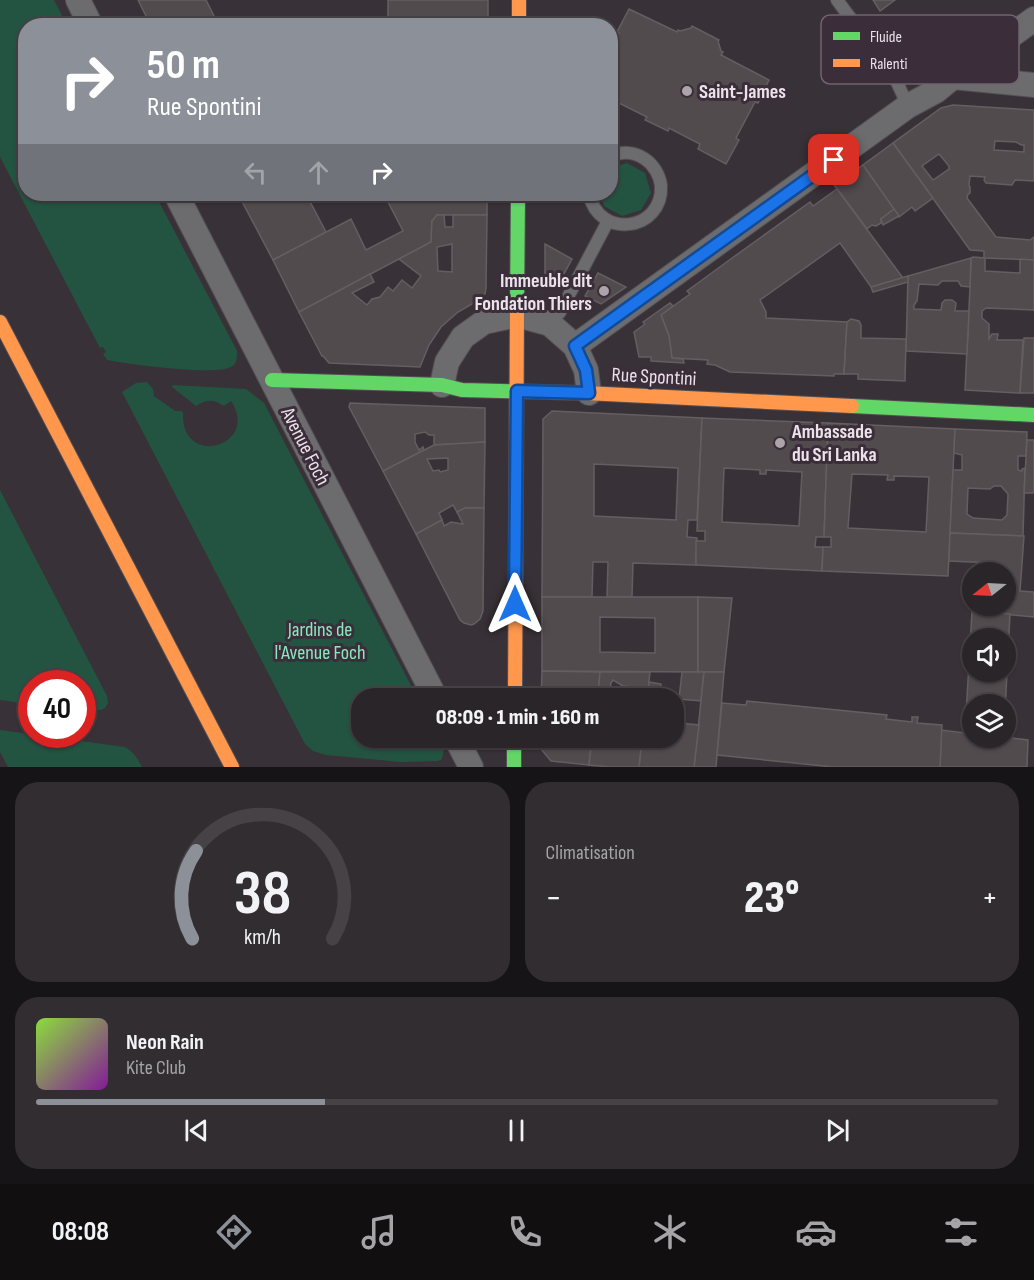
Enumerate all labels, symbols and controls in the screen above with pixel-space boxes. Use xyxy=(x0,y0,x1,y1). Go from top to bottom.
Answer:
legend xyxy=(821,15,1019,84)
text: Fluide xyxy=(870,28,902,47)
text: 50 m xyxy=(147,40,220,91)
icon: right xyxy=(48,42,126,120)
text: Ralenti xyxy=(870,55,908,74)
place label: Saint-James xyxy=(699,80,786,104)
marker: Saint-James xyxy=(680,84,694,98)
text: Rue Spontini xyxy=(147,91,261,123)
pin xyxy=(808,134,859,185)
icon: arrive xyxy=(817,143,850,176)
icon: left xyxy=(239,156,272,189)
icon: ahead xyxy=(302,156,335,189)
icon: right xyxy=(365,156,398,189)
place label: Immeuble dit Fondation Thiers xyxy=(474,269,592,316)
marker: Immeuble dit Fondation Thiers xyxy=(597,284,611,298)
street label: Rue Spontini xyxy=(611,363,697,391)
street label: Avenue Foch xyxy=(275,403,335,489)
place label: Ambassade du Sri Lanka xyxy=(791,420,877,467)
marker: Ambassade du Sri Lanka xyxy=(773,436,787,450)
north arrow xyxy=(962,562,1016,616)
map controls xyxy=(962,562,1016,748)
position arrow xyxy=(483,572,547,636)
park label: Jardins de l'Avenue Foch xyxy=(274,618,366,665)
button: sound xyxy=(962,628,1016,682)
speed limit sign: 40 xyxy=(18,670,96,748)
button: layers xyxy=(962,694,1016,748)
text: 08:09 · 1 min · 160 m xyxy=(436,704,599,731)
text: Climatisation xyxy=(546,841,635,865)
text: 38 xyxy=(234,857,291,932)
text: 23° xyxy=(744,871,799,926)
text: − xyxy=(546,878,562,918)
text: + xyxy=(982,878,998,918)
text: km/h xyxy=(244,925,281,950)
text: Neon Rain xyxy=(126,1029,204,1056)
text: Kite Club xyxy=(126,1056,186,1080)
icon: previous xyxy=(180,1114,213,1147)
icon: pause xyxy=(500,1114,533,1147)
icon: next xyxy=(821,1114,854,1147)
icon: directions xyxy=(213,1211,255,1253)
icon: music xyxy=(358,1211,400,1253)
icon: phone xyxy=(504,1211,546,1253)
icon: climate xyxy=(649,1211,691,1253)
icon: car xyxy=(795,1211,837,1253)
icon: filters xyxy=(940,1211,982,1253)
text: 08:08 xyxy=(52,1216,109,1248)

